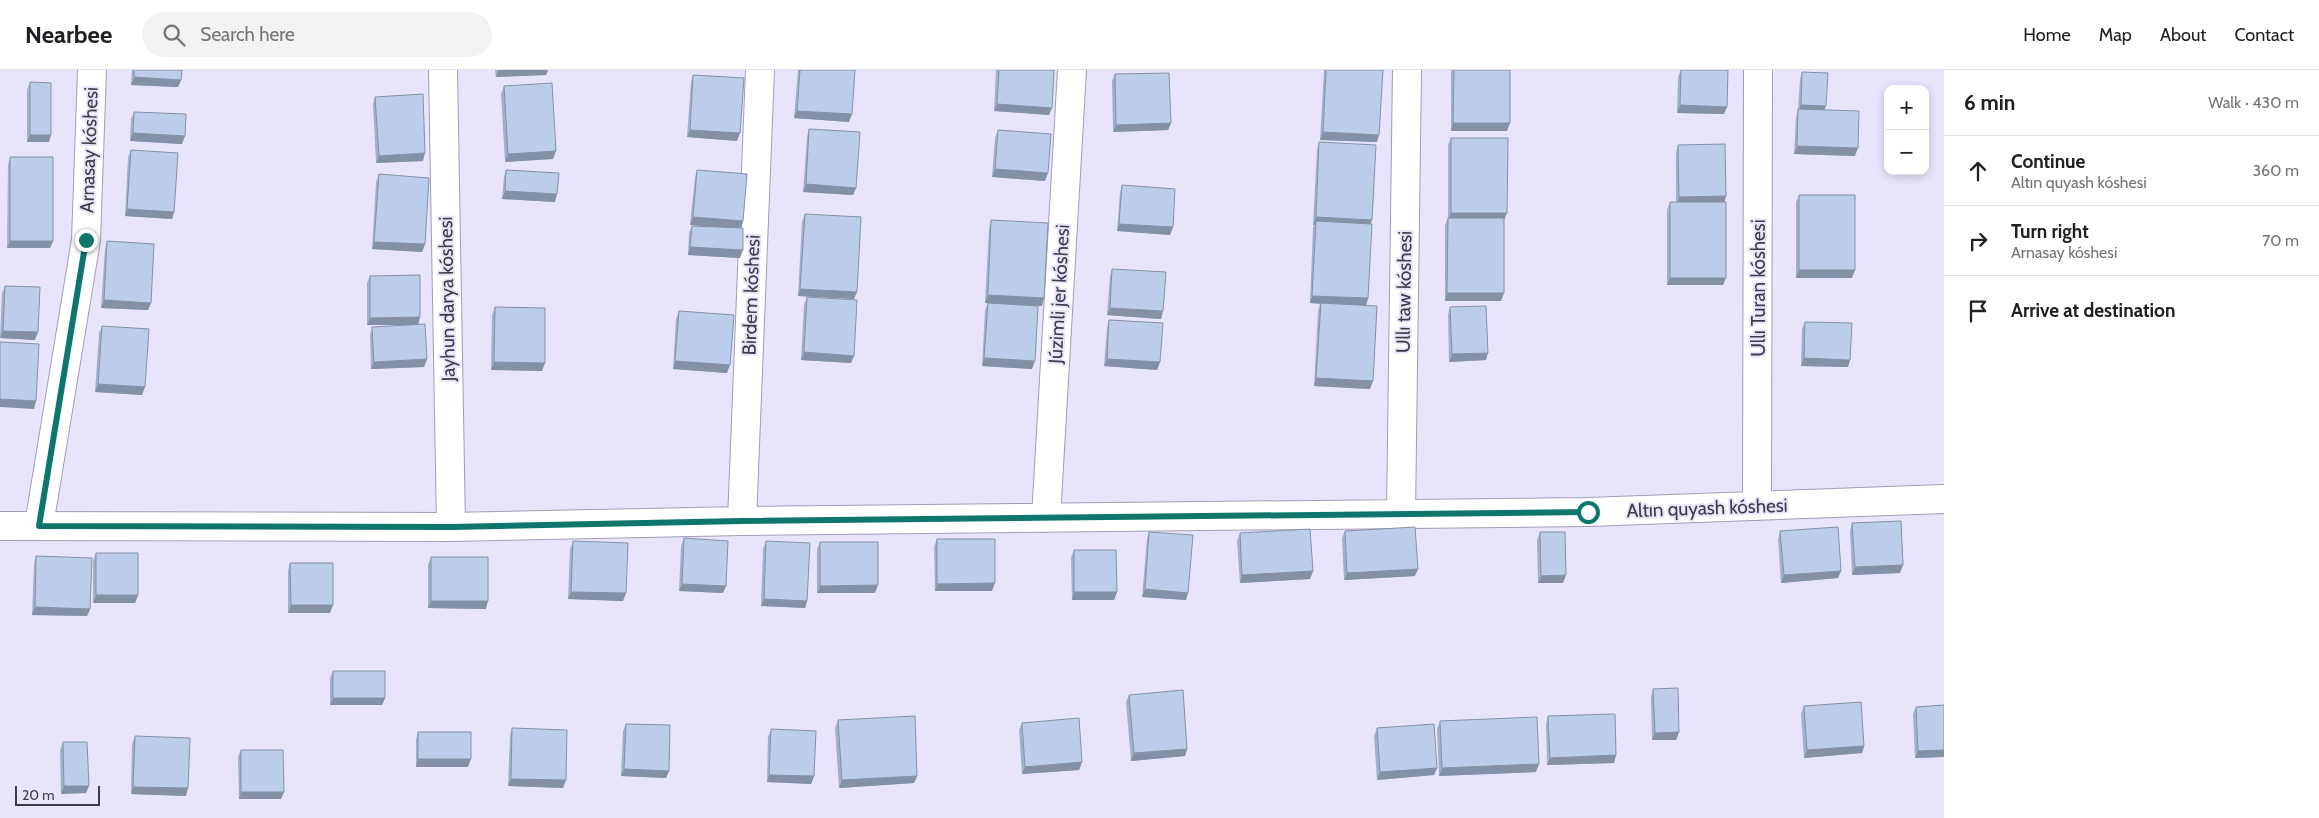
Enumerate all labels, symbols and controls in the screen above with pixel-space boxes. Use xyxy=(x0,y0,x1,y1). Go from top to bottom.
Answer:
search box xyxy=(142,12,492,57)
text: Nearbee xyxy=(25,20,112,49)
icon: search xyxy=(160,21,188,49)
text: Search here xyxy=(200,23,295,46)
text: Home xyxy=(2023,24,2071,46)
text: Map xyxy=(2099,24,2132,46)
text: About xyxy=(2160,24,2206,46)
text: Contact xyxy=(2234,24,2294,46)
map controls xyxy=(1884,85,1929,175)
button: + xyxy=(1884,85,1929,130)
street label: Arnasay kóshesi xyxy=(75,87,103,213)
text: 6 min xyxy=(1964,90,2015,115)
text: Walk · 430 m xyxy=(2208,93,2299,112)
button: − xyxy=(1884,130,1929,175)
text: Continue xyxy=(2011,150,2085,173)
icon: ahead xyxy=(1964,157,1992,185)
text: 360 m xyxy=(2252,161,2299,180)
text: Altın quyash kóshesi xyxy=(2011,173,2147,192)
street label: Jayhun darya kóshesi xyxy=(434,216,460,383)
street label: Ullı Turan kóshesi xyxy=(1747,219,1770,357)
text: Turn right xyxy=(2011,220,2089,243)
street label: Júzimli jer kóshesi xyxy=(1044,224,1074,365)
icon: right xyxy=(1964,227,1992,255)
route end xyxy=(75,229,98,252)
street label: Ullı taw kóshesi xyxy=(1391,231,1417,353)
text: 70 m xyxy=(2262,231,2299,250)
street label: Birdem kóshesi xyxy=(737,234,765,356)
text: Arnasay kóshesi xyxy=(2011,243,2117,262)
icon: arrive xyxy=(1964,297,1992,325)
text: Arrive at destination xyxy=(2011,299,2175,322)
street label: Altın quyash kóshesi xyxy=(1626,494,1788,522)
route start xyxy=(1577,501,1600,524)
scale bar xyxy=(15,783,100,806)
text: 20 m xyxy=(22,786,55,804)

